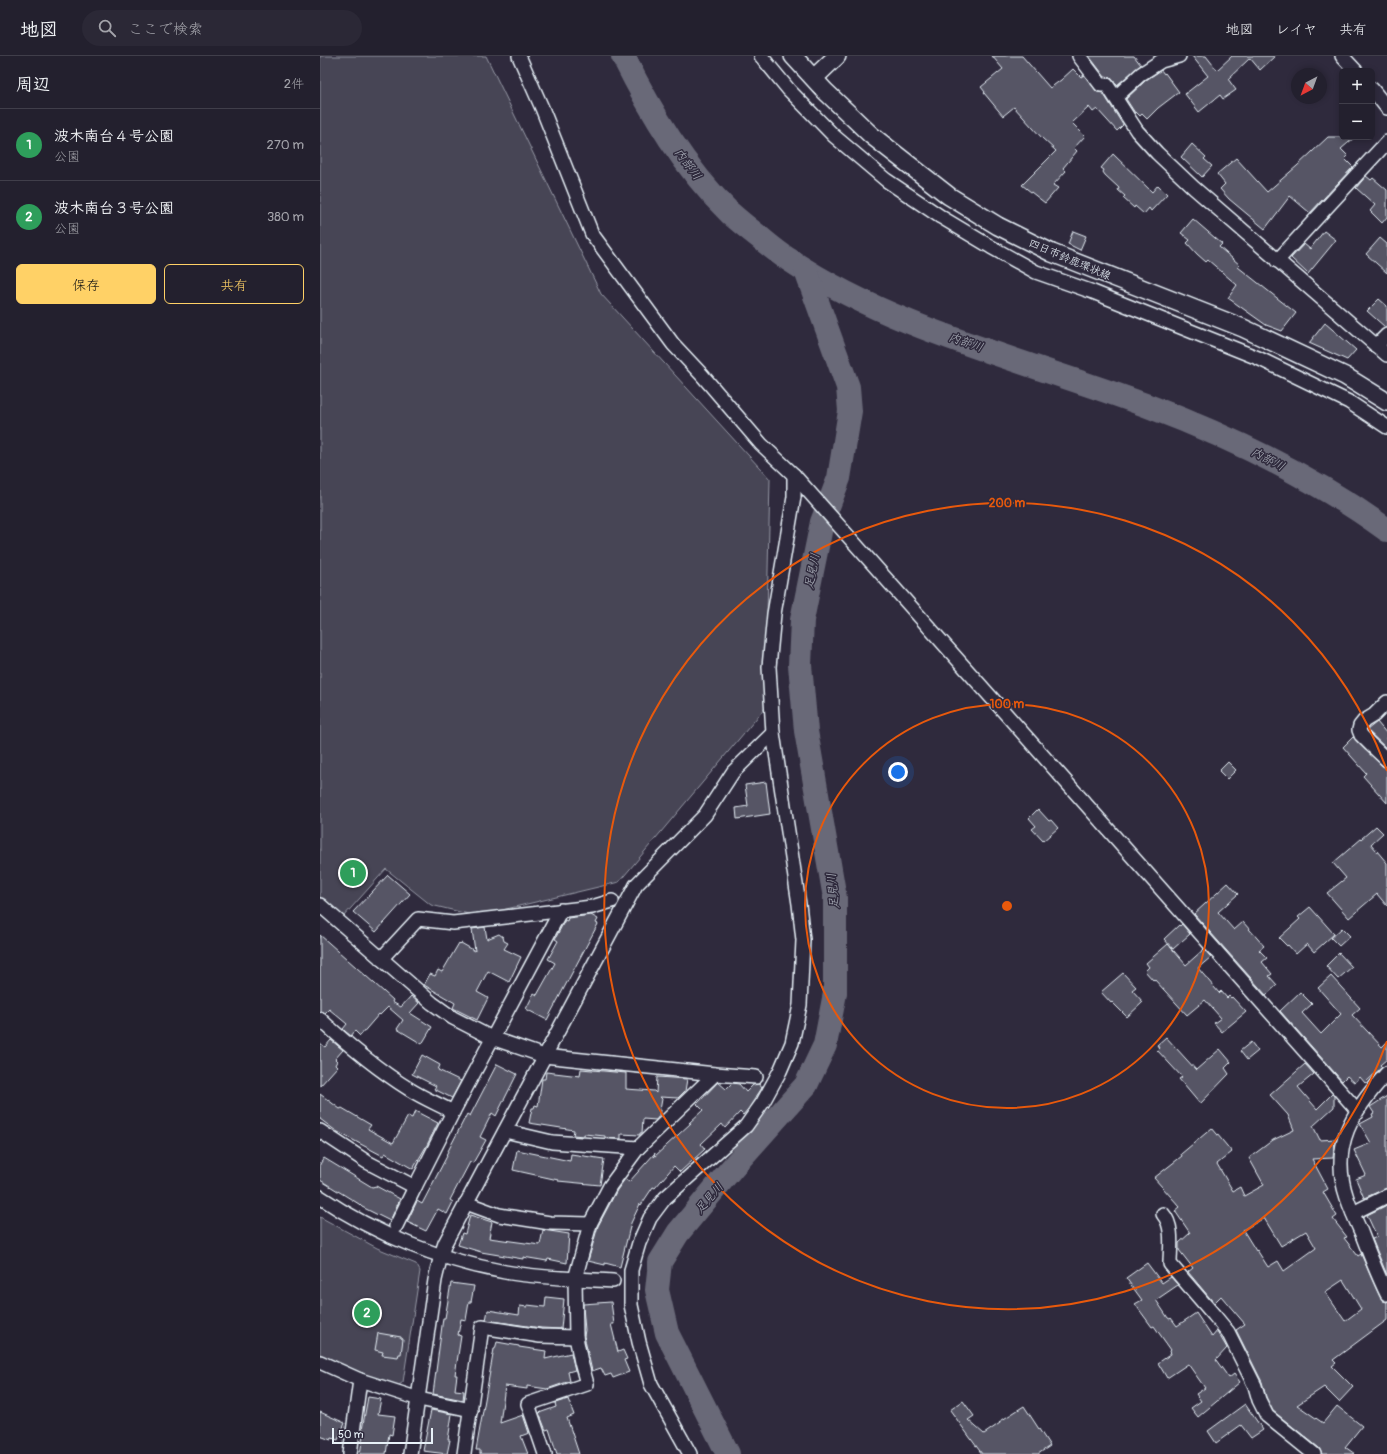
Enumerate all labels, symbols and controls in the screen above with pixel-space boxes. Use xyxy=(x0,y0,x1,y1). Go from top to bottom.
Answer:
search box xyxy=(82,10,362,46)
icon: search xyxy=(96,17,118,39)
text: 地図 xyxy=(20,18,58,42)
text: ここで検索 xyxy=(128,20,203,39)
text: 地図 xyxy=(1226,21,1254,38)
text: レイヤ xyxy=(1276,21,1317,38)
text: 共有 xyxy=(1339,21,1367,38)
north arrow xyxy=(1291,68,1327,104)
map controls xyxy=(1339,68,1375,140)
button: + xyxy=(1339,68,1375,104)
text: 周辺 xyxy=(16,74,50,95)
text: 2件 xyxy=(284,76,304,92)
button: − xyxy=(1339,104,1375,140)
text: 波木南台４号公園 xyxy=(54,127,174,146)
text: 1 xyxy=(26,137,32,153)
text: 270 m xyxy=(267,137,304,153)
water label: 内部川 xyxy=(671,145,704,183)
text: 公園 xyxy=(54,149,80,165)
text: 波木南台３号公園 xyxy=(54,199,174,218)
text: 2 xyxy=(25,209,33,225)
text: 380 m xyxy=(267,209,304,225)
text: 公園 xyxy=(54,221,80,237)
street label: 四日市鈴鹿環状線 xyxy=(1027,236,1113,283)
button: 保存 xyxy=(16,264,156,304)
button: 共有 xyxy=(164,264,304,304)
water label: 内部川 xyxy=(946,330,985,355)
water label: 内部川 xyxy=(1248,444,1287,475)
text: 200 m xyxy=(989,496,1026,511)
water label: 足見川 xyxy=(802,552,823,590)
text: 100 m xyxy=(990,697,1025,712)
your location xyxy=(888,762,908,782)
pin: 1 xyxy=(340,858,366,888)
water label: 足見川 xyxy=(824,872,843,910)
centre of rings xyxy=(1000,899,1014,913)
water label: 足見川 xyxy=(692,1180,727,1217)
pin: 2 xyxy=(354,1298,380,1328)
scale bar xyxy=(332,1426,433,1445)
text: 50 m xyxy=(338,1428,364,1441)

